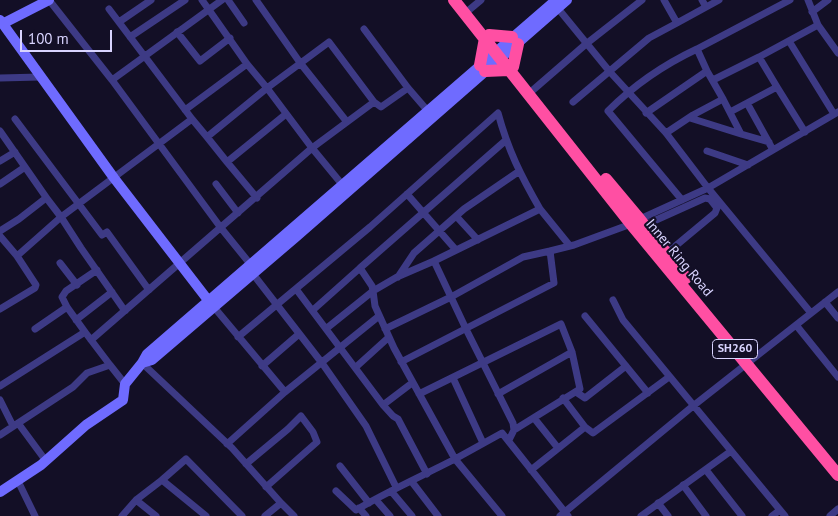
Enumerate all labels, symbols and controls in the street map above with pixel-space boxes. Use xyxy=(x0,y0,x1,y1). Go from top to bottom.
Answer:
scale bar xyxy=(22,20,115,52)
text: 100 m xyxy=(28,29,69,48)
street label: Inner Ring Road xyxy=(642,216,716,300)
road number: SH260 xyxy=(712,339,758,358)

